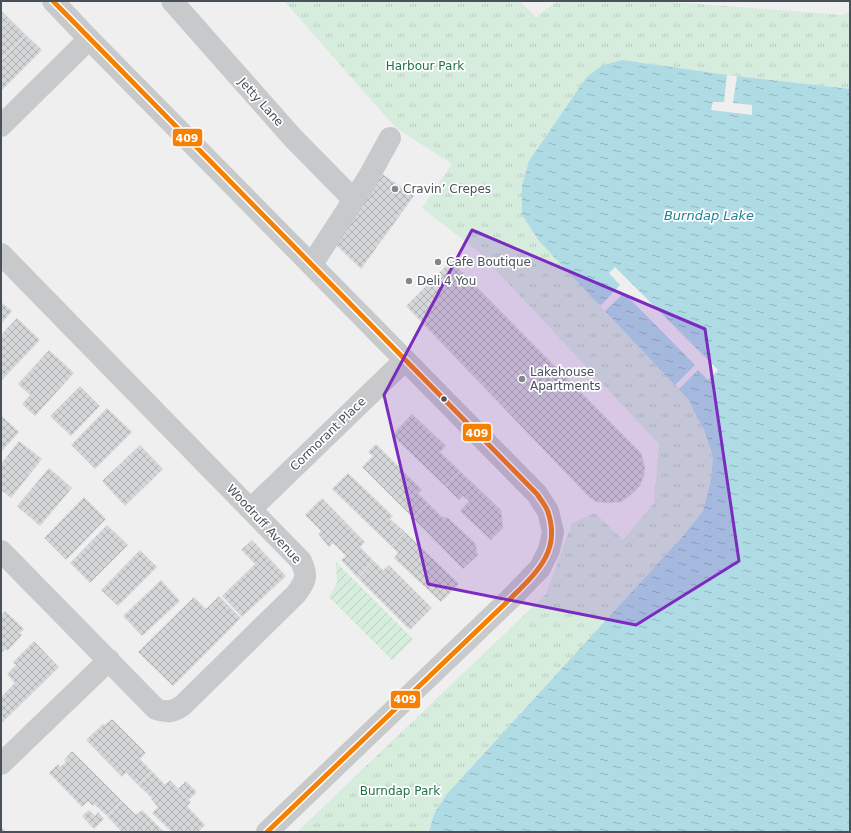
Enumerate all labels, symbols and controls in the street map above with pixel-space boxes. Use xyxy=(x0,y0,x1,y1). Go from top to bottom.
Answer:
park label: Harbour Park xyxy=(386,59,464,73)
street label: Jetty Lane xyxy=(235,74,286,129)
line badge: 409 xyxy=(172,128,203,147)
text: 409 xyxy=(176,132,198,145)
place label: Cravin’ Crepes xyxy=(403,182,491,196)
marker: Cravin’ Crepes xyxy=(390,184,400,194)
water label: Burndap Lake xyxy=(664,208,754,223)
place label: Cafe Boutique xyxy=(446,255,531,269)
marker: Cafe Boutique xyxy=(433,257,443,267)
place label: Deli 4 You xyxy=(417,274,476,288)
marker: Deli 4 You xyxy=(404,276,414,286)
place label: Lakehouse Apartments xyxy=(530,365,600,393)
marker: Lakehouse Apartments xyxy=(517,374,527,384)
street label: Cormorant Place xyxy=(287,394,369,474)
unlabelled marker xyxy=(439,394,449,404)
line badge: 409 xyxy=(462,423,492,442)
text: 409 xyxy=(466,427,488,440)
street label: Woodruff Avenue xyxy=(224,482,304,566)
line badge: 409 xyxy=(390,690,421,709)
text: 409 xyxy=(394,693,416,706)
park label: Burndap Park xyxy=(360,784,440,798)

